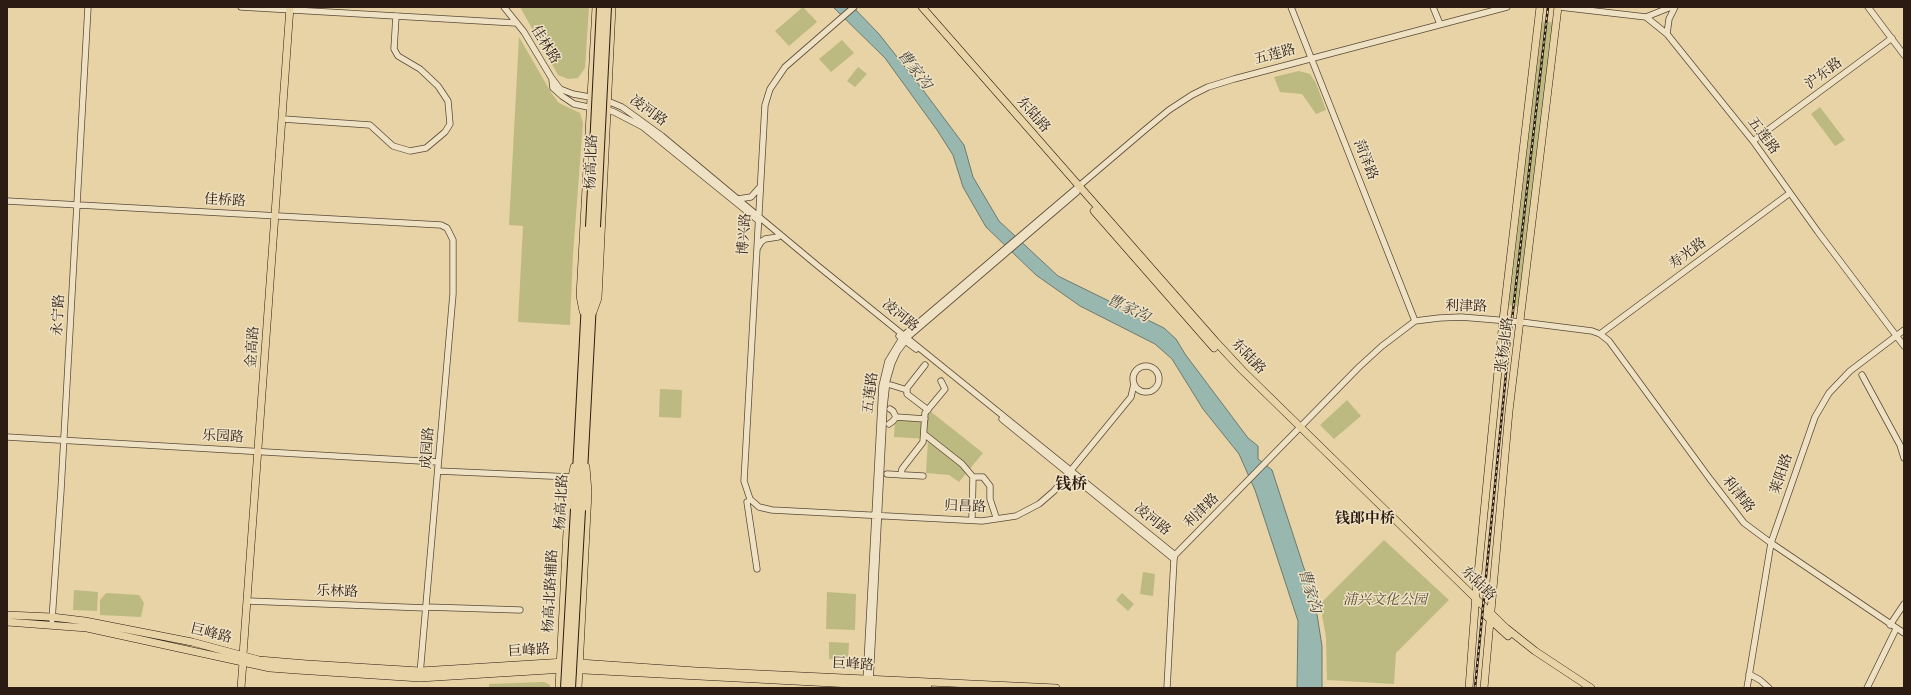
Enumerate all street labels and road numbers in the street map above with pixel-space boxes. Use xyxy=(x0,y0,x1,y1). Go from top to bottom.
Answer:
street label: 佳林路 xyxy=(527,23,563,67)
street label: 五莲路 xyxy=(1253,41,1297,69)
street label: 沪东路 xyxy=(1802,55,1846,93)
street label: 凌河路 xyxy=(626,92,670,130)
street label: 东陆路 xyxy=(1013,94,1053,136)
street label: 五莲路 xyxy=(1744,114,1782,158)
street label: 杨高北路 xyxy=(583,134,601,190)
street label: 菏泽路 xyxy=(1349,137,1381,183)
street label: 佳桥路 xyxy=(204,192,246,210)
street label: 博兴路 xyxy=(735,212,755,256)
street label: 寿光路 xyxy=(1666,235,1710,273)
street label: 永宁路 xyxy=(50,294,68,336)
street label: 凌河路 xyxy=(878,296,922,336)
street label: 利津路 xyxy=(1445,298,1487,316)
street label: 张杨北路 xyxy=(1493,316,1517,374)
street label: 金高路 xyxy=(243,325,263,369)
street label: 东陆路 xyxy=(1227,336,1269,378)
street label: 五莲路 xyxy=(860,371,882,415)
street label: 成园路 xyxy=(418,426,438,470)
street label: 乐园路 xyxy=(202,428,244,446)
street label: 莱阳路 xyxy=(1767,451,1797,497)
street label: 利津路 xyxy=(1718,473,1758,517)
street label: 杨高北路 xyxy=(552,474,572,530)
street label: 利津路 xyxy=(1181,490,1223,532)
street label: 归昌路 xyxy=(944,498,986,516)
street label: 凌河路 xyxy=(1130,500,1174,540)
street label: 杨高北路辅路 xyxy=(540,549,562,633)
street label: 东陆路 xyxy=(1457,563,1499,605)
street label: 乐林路 xyxy=(316,583,358,601)
street label: 巨峰路 xyxy=(189,621,233,647)
street label: 巨峰路 xyxy=(507,641,551,661)
street label: 巨峰路 xyxy=(832,656,874,674)

